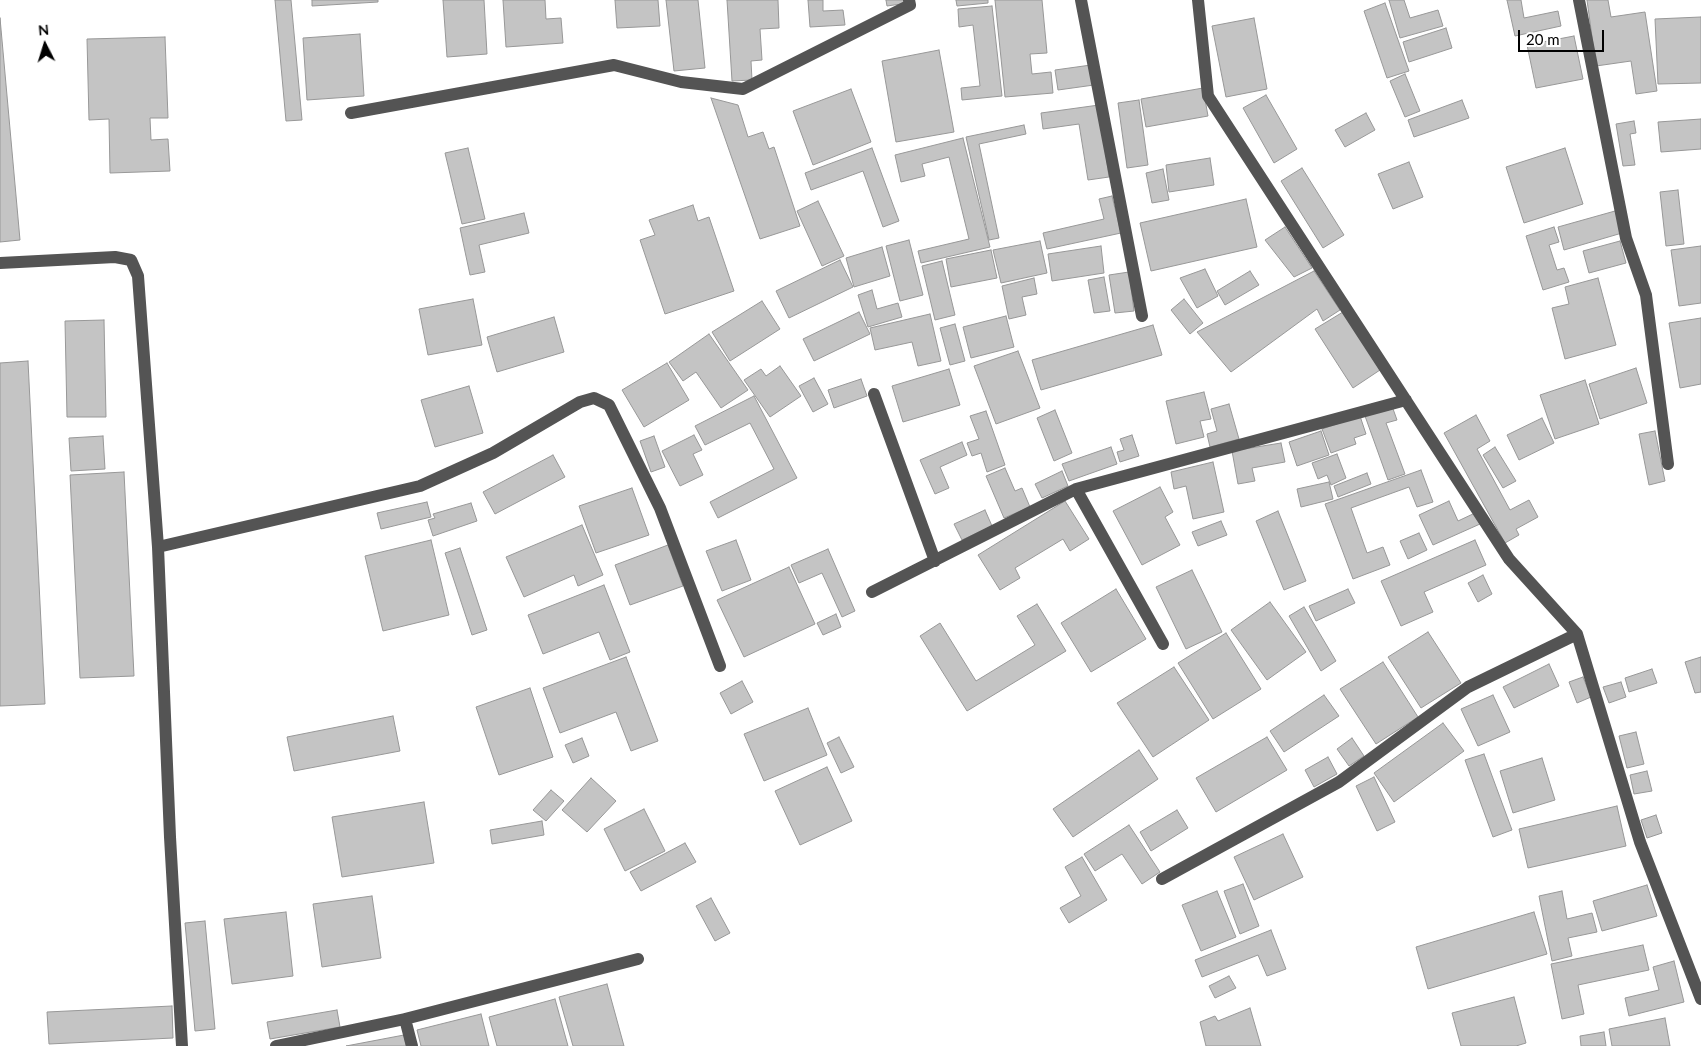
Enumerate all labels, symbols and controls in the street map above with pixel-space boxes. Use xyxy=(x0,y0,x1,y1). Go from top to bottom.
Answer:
north arrow xyxy=(20,20,70,70)
scale bar xyxy=(1521,20,1607,52)
text: N xyxy=(38,21,50,38)
text: 20 m xyxy=(1526,30,1560,48)

